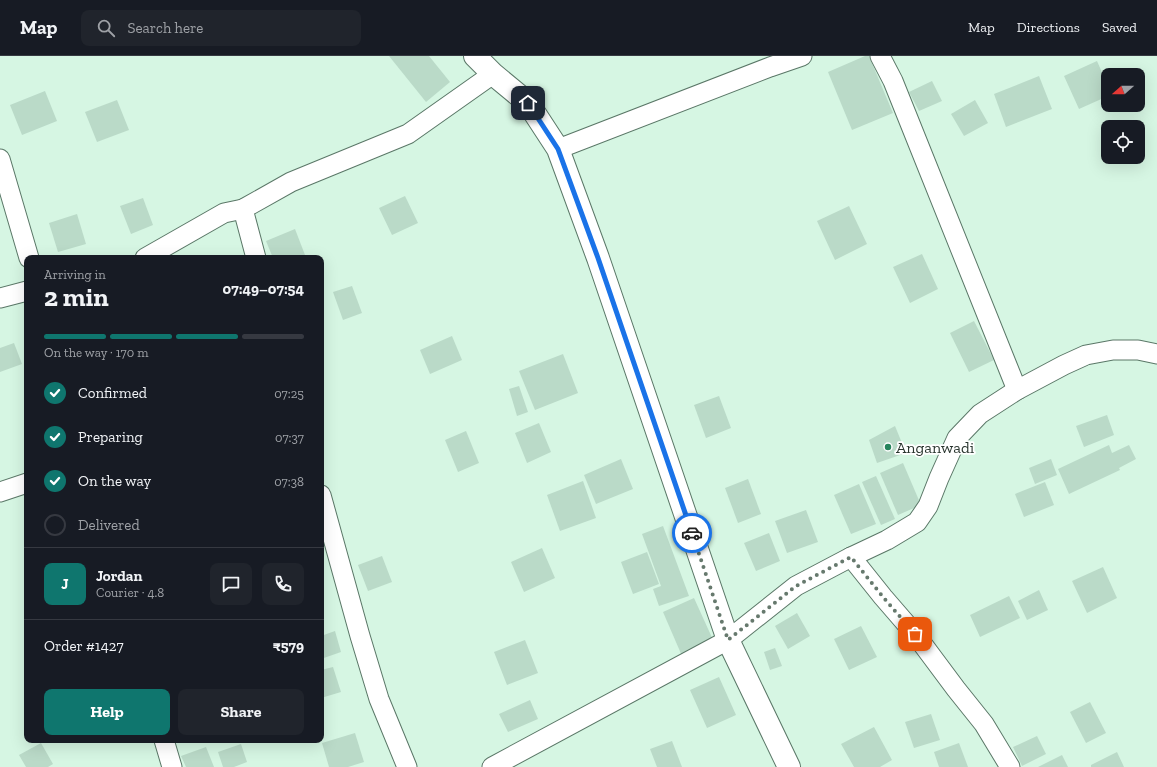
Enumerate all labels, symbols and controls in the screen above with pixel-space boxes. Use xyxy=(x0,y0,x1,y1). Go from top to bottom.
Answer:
search box xyxy=(81,10,361,46)
text: Map xyxy=(20,16,57,39)
icon: search xyxy=(95,17,117,39)
text: Search here xyxy=(127,19,203,37)
text: Map xyxy=(968,19,995,36)
text: Directions xyxy=(1017,19,1080,36)
text: Saved xyxy=(1102,19,1137,36)
north arrow xyxy=(1101,68,1145,112)
map controls xyxy=(1101,68,1145,164)
pin xyxy=(511,86,545,120)
icon: home xyxy=(517,92,539,114)
button: locate xyxy=(1101,120,1145,164)
text: Arriving in xyxy=(44,267,106,282)
text: 07:49–07:54 xyxy=(223,280,304,298)
text: 2 min xyxy=(44,281,109,313)
text: On the way · 170 m xyxy=(44,345,148,360)
icon: check xyxy=(44,382,66,404)
text: Confirmed xyxy=(78,384,147,402)
text: 07:25 xyxy=(274,386,304,401)
icon: check xyxy=(44,426,66,448)
text: Preparing xyxy=(78,428,143,446)
text: 07:37 xyxy=(275,430,304,445)
place label: Anganwadi xyxy=(896,438,975,457)
marker: Anganwadi xyxy=(883,442,893,452)
icon: check xyxy=(44,470,66,492)
text: On the way xyxy=(78,472,151,490)
text: 07:38 xyxy=(274,474,304,489)
courier xyxy=(672,513,712,553)
text: Delivered xyxy=(78,516,140,534)
icon: car xyxy=(681,522,703,544)
button: chat xyxy=(210,563,252,605)
button: phone xyxy=(262,563,304,605)
text: Jordan xyxy=(96,567,142,585)
text: J xyxy=(61,575,69,593)
text: Courier · 4.8 xyxy=(96,585,164,600)
pin xyxy=(898,617,932,651)
icon: bag xyxy=(904,623,926,645)
text: Order #1427 xyxy=(44,637,124,655)
text: ₹579 xyxy=(273,637,304,655)
button: Help xyxy=(44,689,170,735)
button: Share xyxy=(178,689,304,735)

